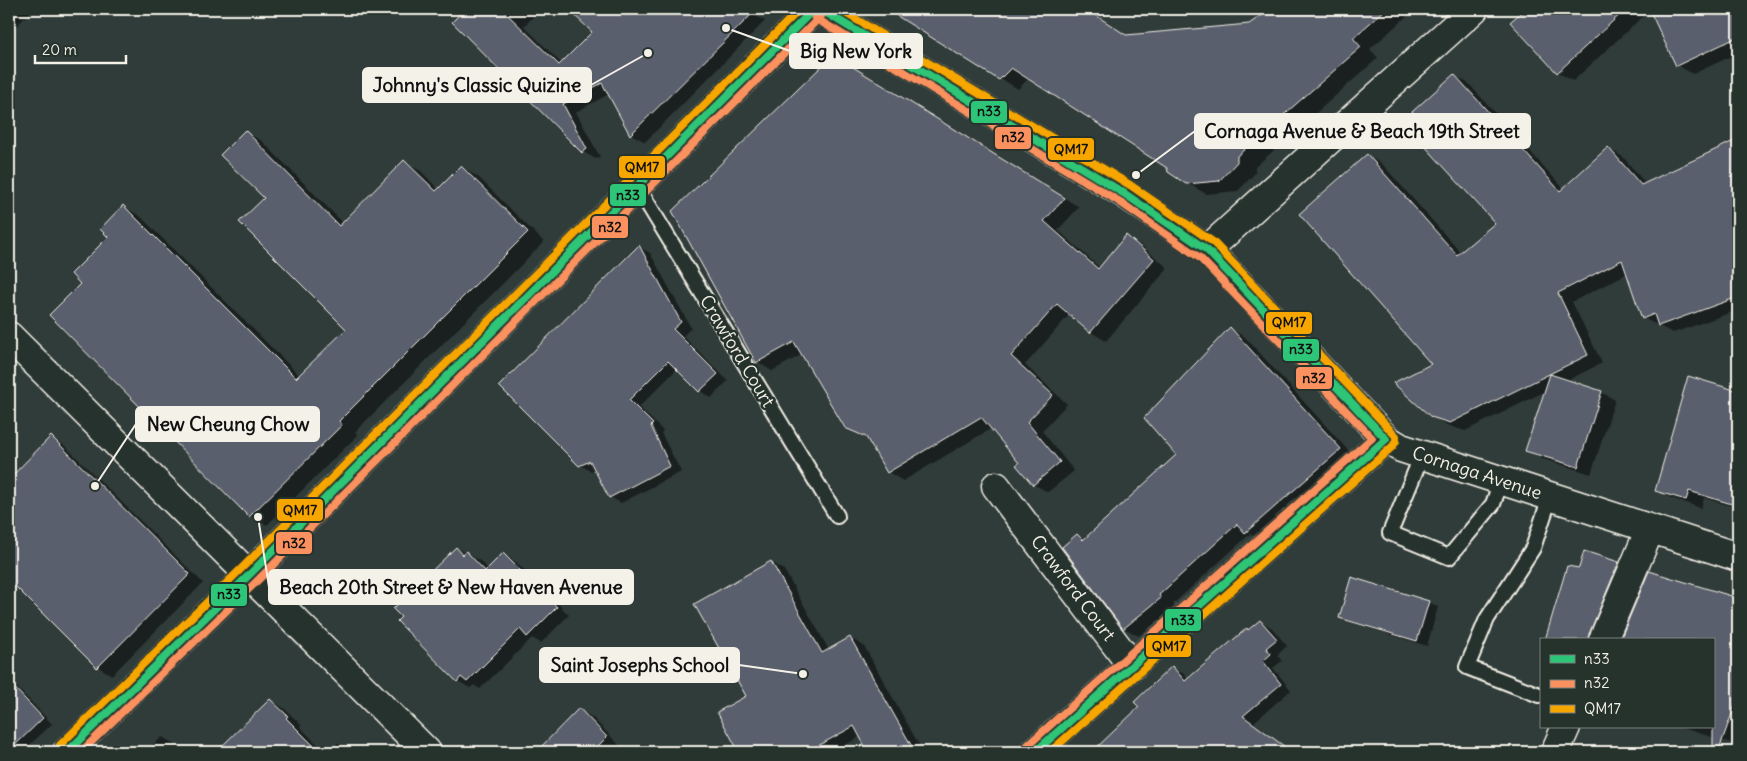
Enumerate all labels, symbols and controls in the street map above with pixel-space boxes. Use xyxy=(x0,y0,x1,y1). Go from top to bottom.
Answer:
scale bar xyxy=(35,32,126,64)
callout: Big New York xyxy=(790,34,922,68)
text: Big New York xyxy=(800,39,912,63)
text: 20 m xyxy=(42,40,77,59)
callout: Johnny's Classic Quizine xyxy=(363,68,591,102)
text: Johnny's Classic Quizine xyxy=(373,73,581,97)
line badge: n33 xyxy=(970,100,1008,124)
text: n33 xyxy=(977,102,1001,120)
callout: Cornaga Avenue & Beach 19th Street xyxy=(1195,114,1530,148)
text: Cornaga Avenue & Beach 19th Street xyxy=(1204,119,1520,143)
line badge: n32 xyxy=(994,126,1032,150)
text: n32 xyxy=(1001,128,1025,146)
line badge: QM17 xyxy=(1047,137,1095,161)
text: QM17 xyxy=(1054,140,1088,158)
line badge: QM17 xyxy=(618,155,666,179)
text: QM17 xyxy=(625,158,659,176)
line badge: n33 xyxy=(609,183,647,207)
text: n33 xyxy=(616,186,640,204)
line badge: n32 xyxy=(591,215,629,239)
text: n32 xyxy=(598,218,622,236)
street label: Crawford Court xyxy=(695,290,780,411)
line badge: QM17 xyxy=(1265,311,1313,335)
text: QM17 xyxy=(1272,313,1306,331)
line badge: n33 xyxy=(1282,338,1320,362)
text: n33 xyxy=(1289,340,1313,358)
line badge: n32 xyxy=(1295,366,1333,390)
text: n32 xyxy=(1302,369,1326,387)
callout: New Cheung Chow xyxy=(136,407,319,441)
text: New Cheung Chow xyxy=(147,412,309,436)
street label: Cornaga Avenue xyxy=(1410,441,1545,504)
line badge: QM17 xyxy=(276,498,324,522)
text: QM17 xyxy=(283,501,317,519)
street label: Crawford Court xyxy=(1026,530,1121,645)
line badge: n32 xyxy=(275,531,313,555)
text: n32 xyxy=(282,534,306,552)
callout: Beach 20th Street & New Haven Avenue xyxy=(269,570,633,604)
text: Beach 20th Street & New Haven Avenue xyxy=(279,575,623,599)
line badge: n33 xyxy=(210,583,248,607)
text: n33 xyxy=(217,585,241,603)
line badge: n33 xyxy=(1164,608,1202,632)
text: n33 xyxy=(1171,611,1195,629)
line badge: QM17 xyxy=(1145,634,1192,658)
text: QM17 xyxy=(1152,637,1186,655)
legend xyxy=(1540,638,1714,728)
callout: Saint Josephs School xyxy=(540,648,739,682)
text: n33 xyxy=(1584,649,1610,668)
text: Saint Josephs School xyxy=(551,653,729,677)
text: n32 xyxy=(1584,673,1609,692)
text: QM17 xyxy=(1584,699,1621,718)

